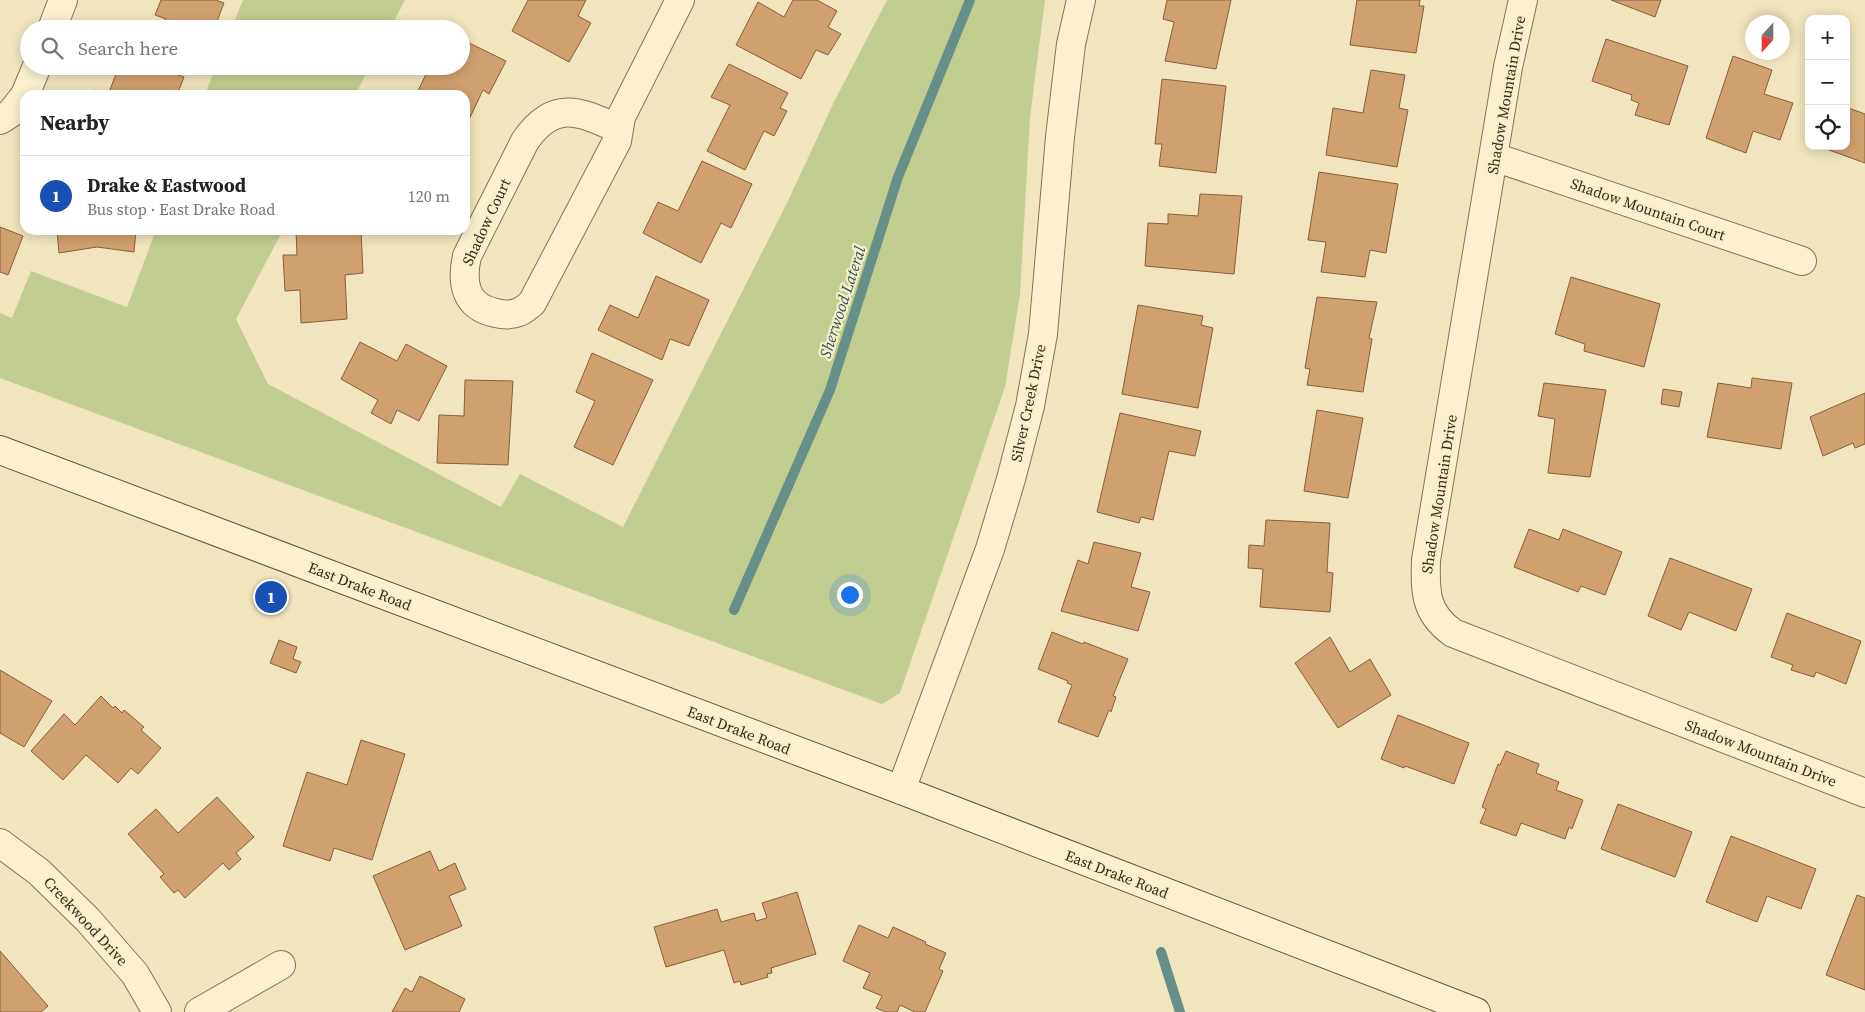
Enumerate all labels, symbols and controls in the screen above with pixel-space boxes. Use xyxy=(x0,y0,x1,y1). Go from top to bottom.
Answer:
street label: Shadow Mountain Drive xyxy=(1482,14,1530,176)
north arrow xyxy=(1745,15,1790,60)
map controls xyxy=(1805,15,1850,150)
button: + xyxy=(1805,15,1850,60)
search box xyxy=(20,20,470,75)
icon: search xyxy=(38,34,66,62)
text: Search here xyxy=(78,35,178,61)
button: − xyxy=(1805,60,1850,105)
button: locate xyxy=(1805,105,1850,150)
text: Nearby xyxy=(40,108,110,137)
text: Drake & Eastwood xyxy=(87,172,246,198)
street label: Shadow Mountain Court xyxy=(1568,173,1728,245)
street label: Shadow Court xyxy=(457,175,515,269)
text: 1 xyxy=(52,185,60,207)
text: 120 m xyxy=(408,185,450,207)
text: Bus stop · East Drake Road xyxy=(87,198,275,220)
water label: Sherwood Lateral xyxy=(814,243,871,361)
street label: Silver Creek Drive xyxy=(1005,342,1051,464)
street label: Shadow Mountain Drive xyxy=(1416,413,1462,575)
street label: East Drake Road xyxy=(305,557,415,616)
pin: 1 xyxy=(255,578,287,616)
your location xyxy=(837,582,863,608)
street label: East Drake Road xyxy=(684,701,794,760)
street label: Shadow Mountain Drive xyxy=(1682,714,1840,792)
street label: East Drake Road xyxy=(1062,845,1172,904)
street label: Creekwood Drive xyxy=(39,872,133,970)

